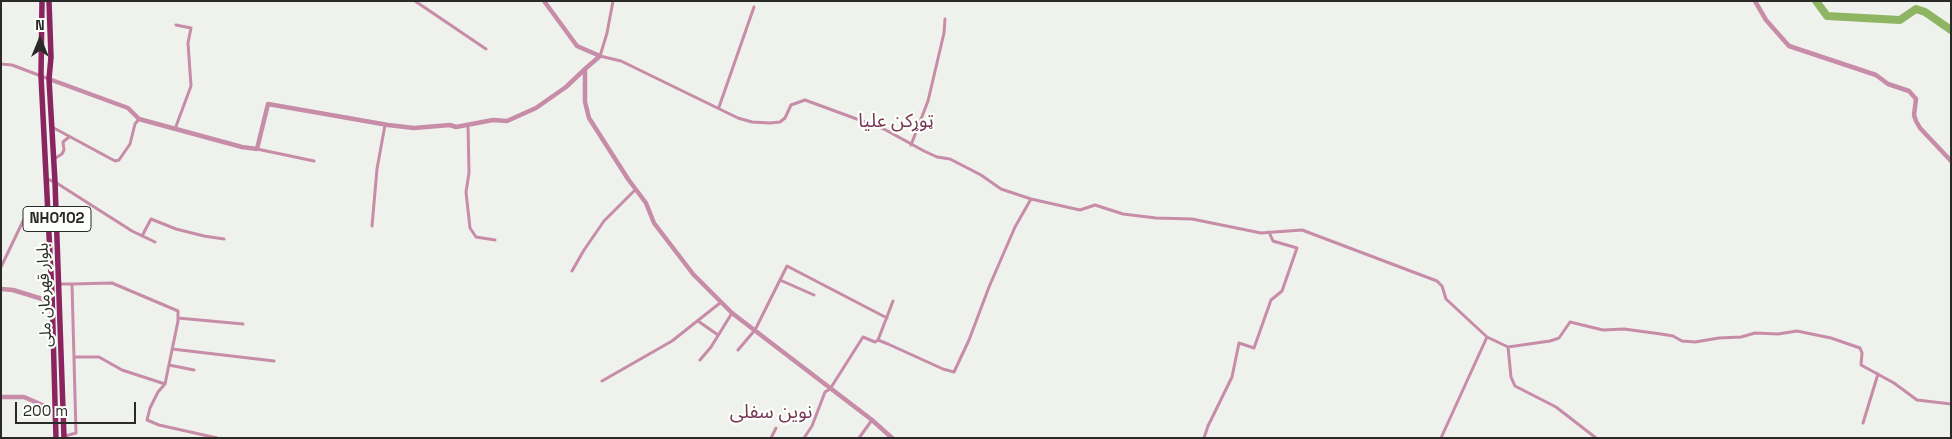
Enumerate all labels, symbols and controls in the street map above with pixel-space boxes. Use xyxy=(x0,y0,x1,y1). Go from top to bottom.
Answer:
north arrow xyxy=(15,15,65,65)
text: N xyxy=(35,16,45,34)
district label: ټوړکن علیا xyxy=(858,111,934,133)
road number: NH0102 xyxy=(23,206,91,232)
street label: بلوار قهرمان ملی xyxy=(34,242,56,348)
scale bar xyxy=(18,392,139,424)
text: 200 m xyxy=(23,401,68,420)
district label: نوین سفلى xyxy=(730,402,812,424)

